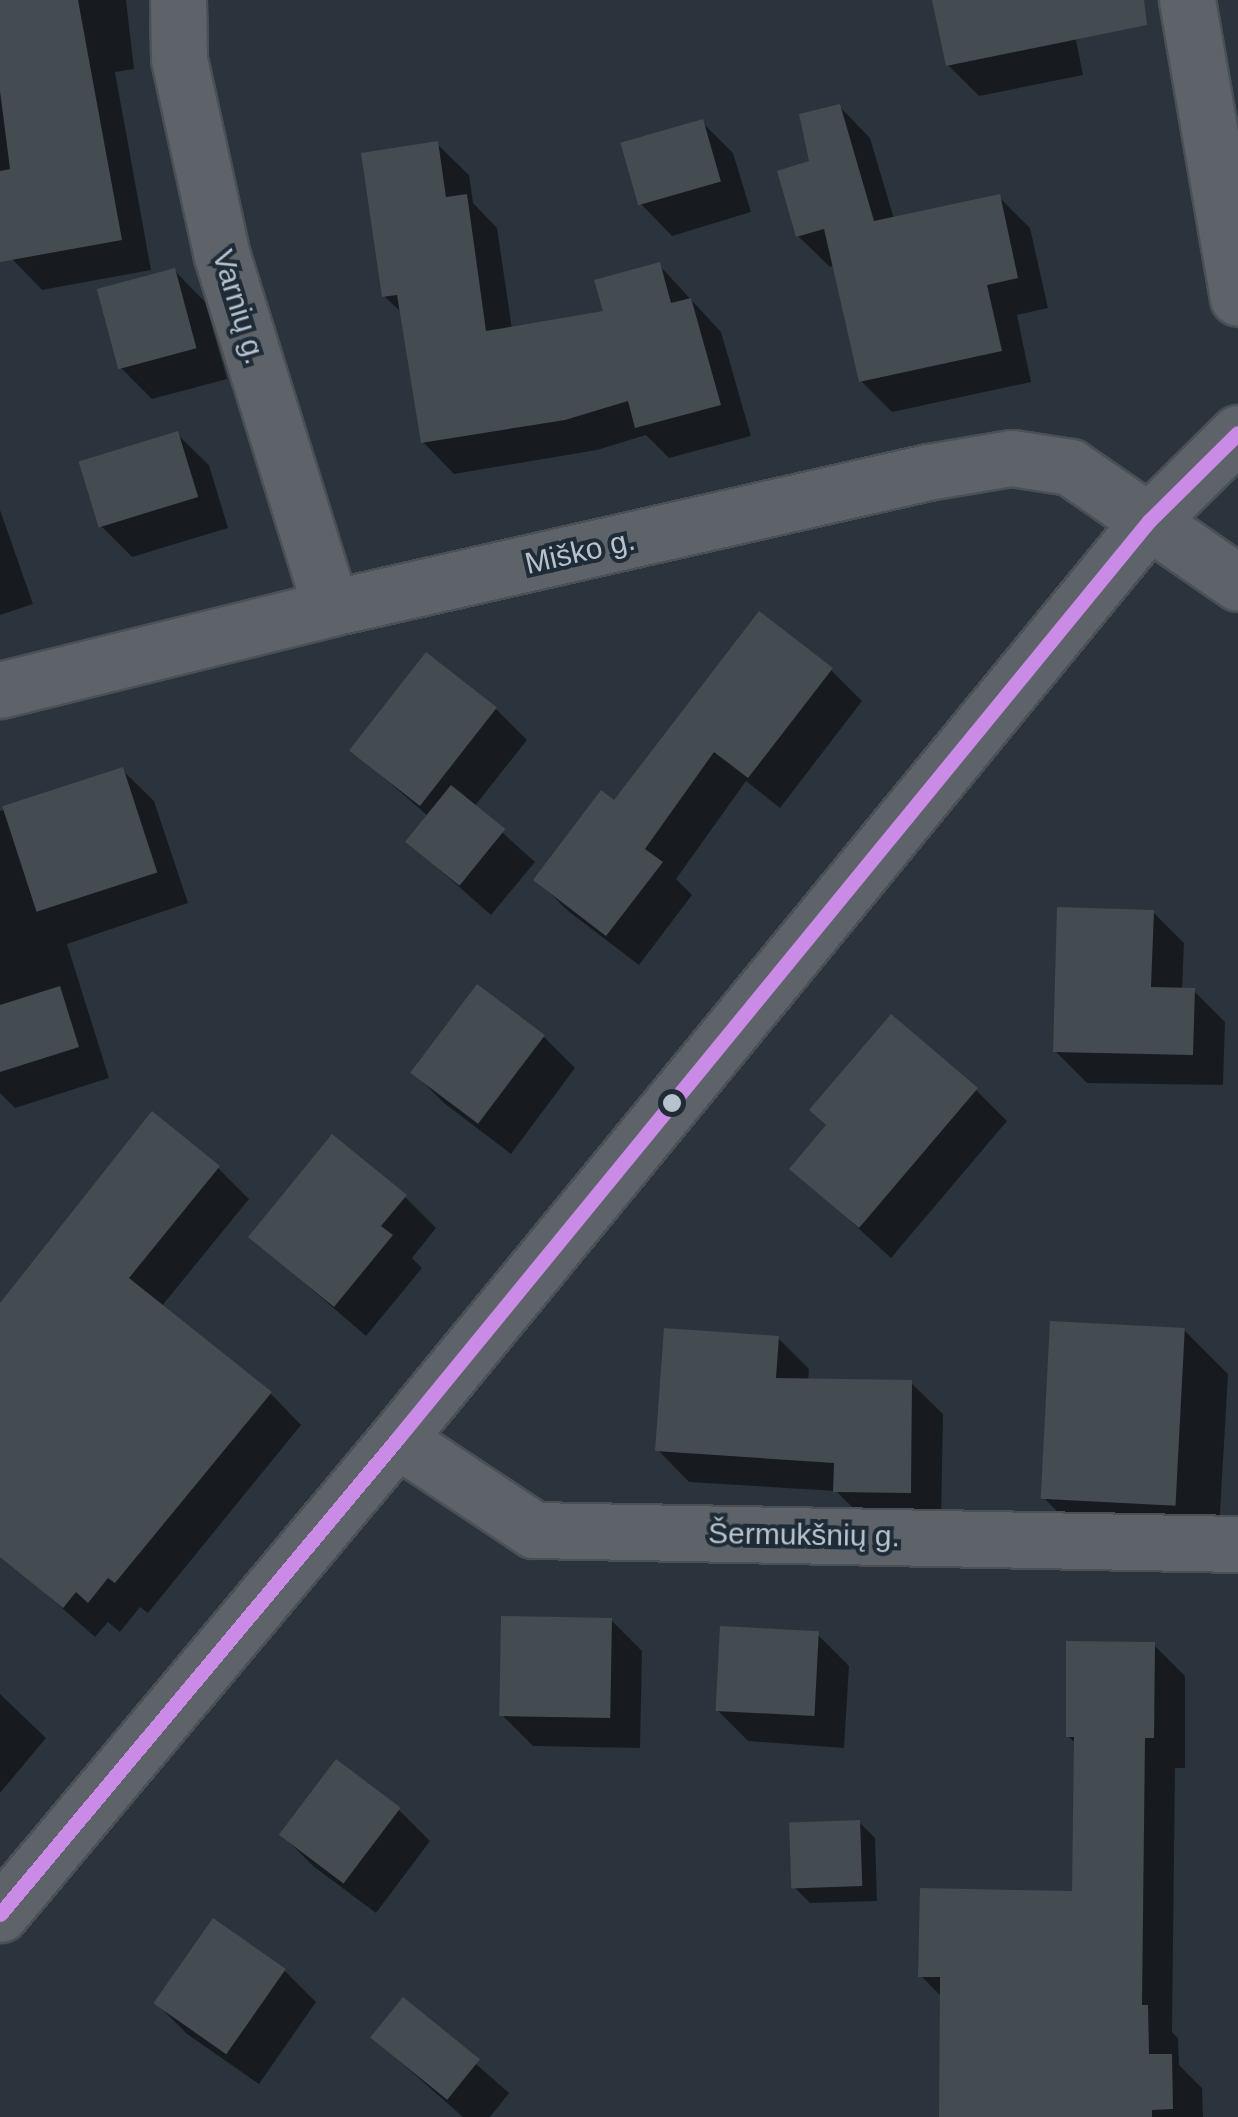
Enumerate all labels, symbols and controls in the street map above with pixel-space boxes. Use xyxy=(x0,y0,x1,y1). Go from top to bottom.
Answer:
street label: Varnių g. xyxy=(205,245,273,369)
street label: Miško g. xyxy=(522,522,638,582)
unlabelled marker xyxy=(662,1093,682,1113)
street label: Šermukšnių g. xyxy=(708,1515,900,1555)

